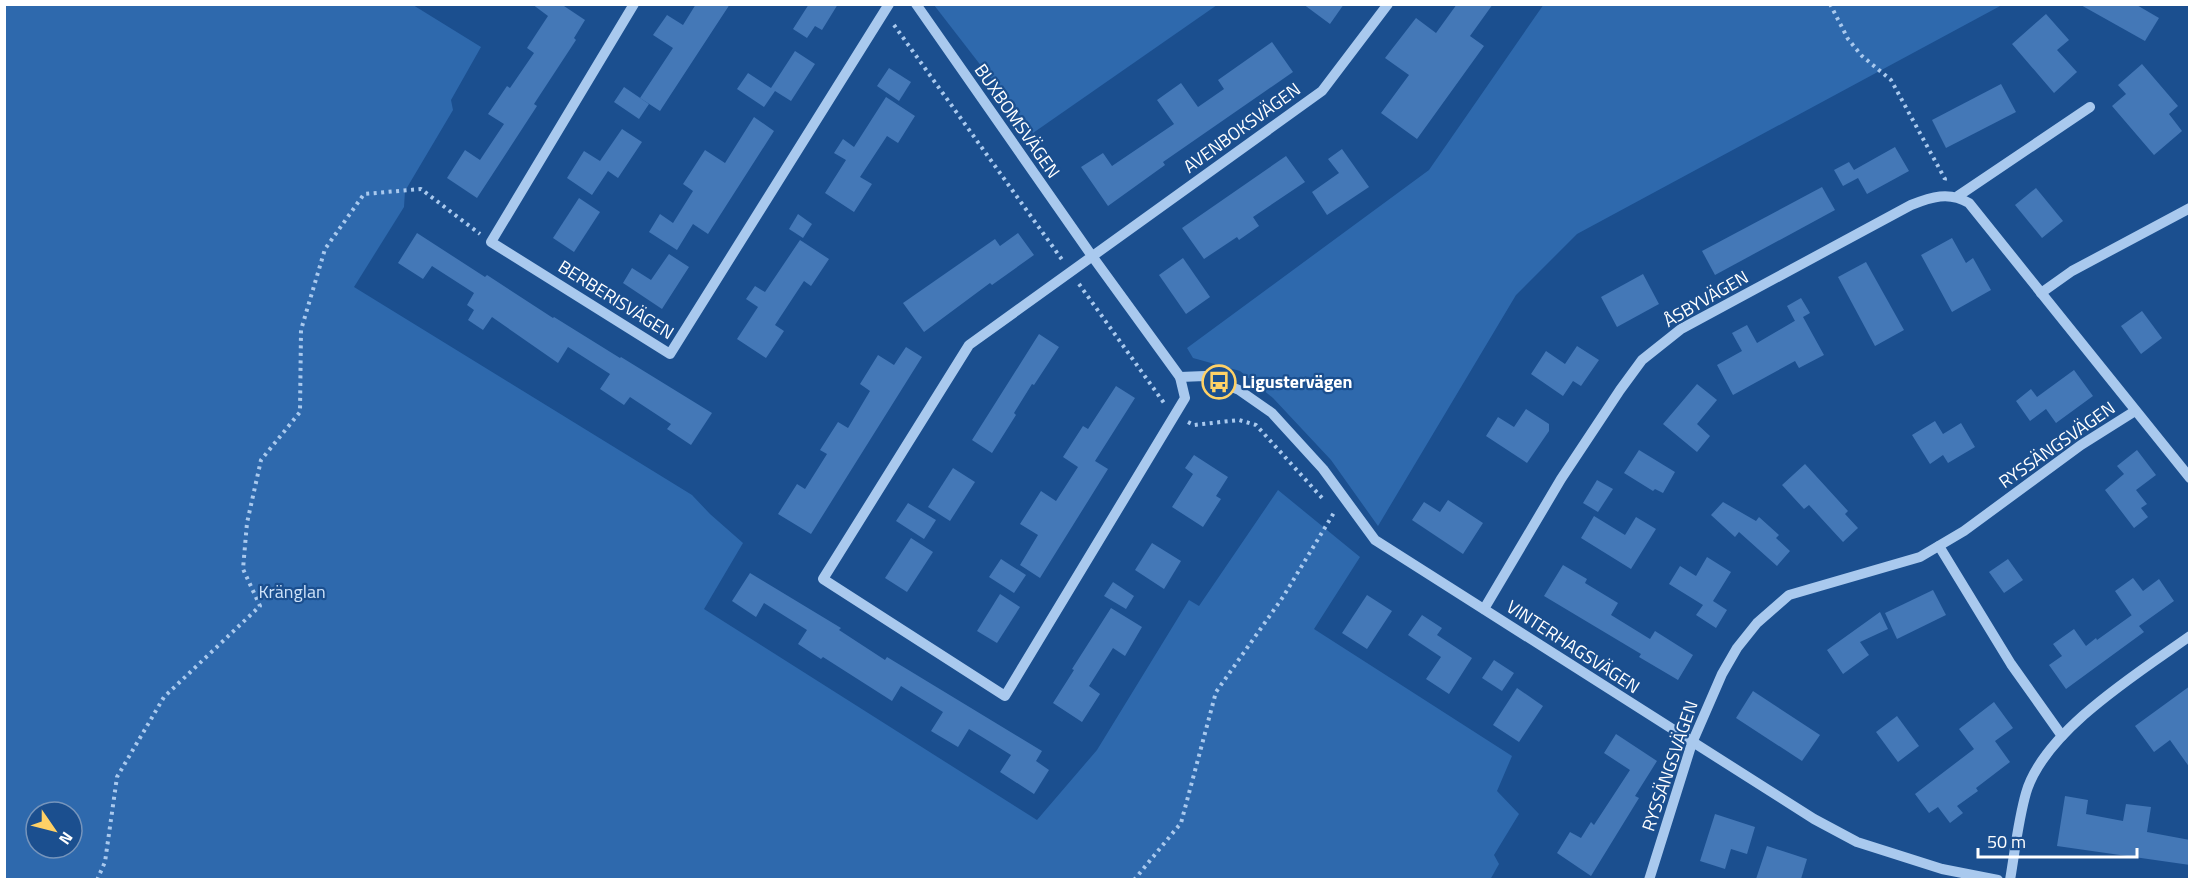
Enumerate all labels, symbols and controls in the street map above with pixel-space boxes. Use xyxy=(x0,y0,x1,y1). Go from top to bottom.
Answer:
street label: BUXBOMSVÄGEN xyxy=(968,58,1067,183)
street label: AVENBOKSVÄGEN xyxy=(1177,76,1306,179)
street label: BERBERISVÄGEN xyxy=(553,253,679,346)
street label: ÅSBYVÄGEN xyxy=(1658,263,1753,334)
bus stop icon: Ligustervägen xyxy=(1201,364,1237,400)
place label: Ligustervägen xyxy=(1242,368,1352,395)
street label: RYSSÄNGSVÄGEN xyxy=(1993,394,2120,495)
park label: Kränglan xyxy=(258,578,326,605)
street label: VINTERHAGSVÄGEN xyxy=(1501,593,1645,700)
street label: RYSSÄNGSVÄGEN xyxy=(1635,697,1705,835)
north arrow xyxy=(24,800,84,860)
scale bar xyxy=(1978,821,2137,859)
text: N xyxy=(53,827,79,850)
text: 50 m xyxy=(1987,828,2026,855)

